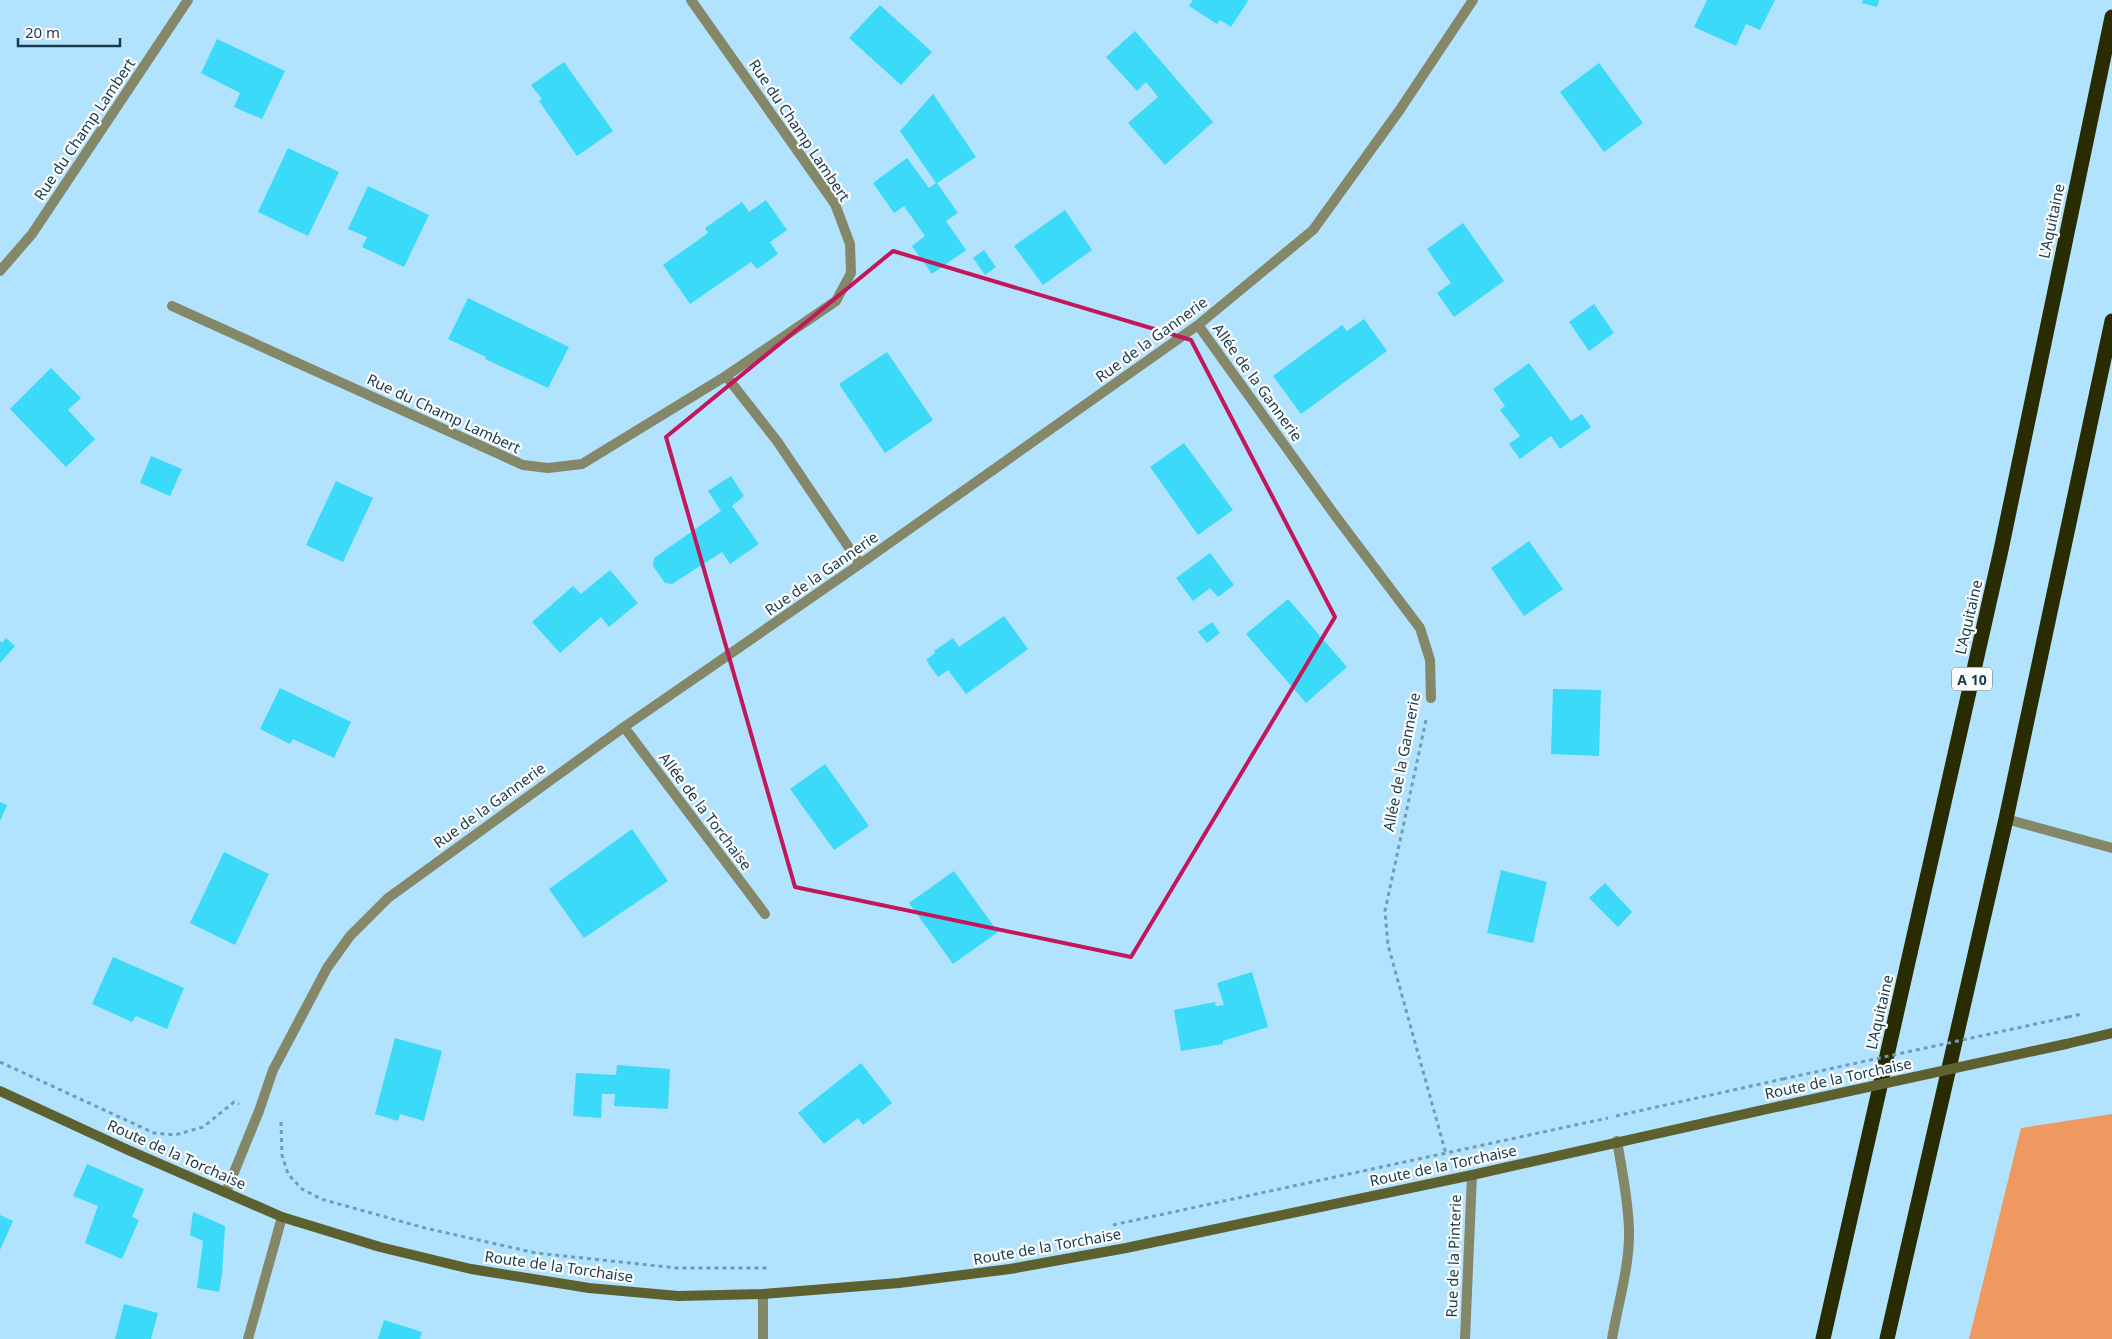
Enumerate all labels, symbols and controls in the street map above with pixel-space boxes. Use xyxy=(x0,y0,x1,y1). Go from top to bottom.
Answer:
scale bar xyxy=(18,15,120,47)
text: 20 m xyxy=(25,22,60,42)
street label: Rue du Champ Lambert xyxy=(29,54,139,204)
street label: Rue du Champ Lambert xyxy=(745,55,855,205)
street label: L'Aquitaine xyxy=(2033,182,2069,260)
street label: Rue de la Gannerie xyxy=(1091,292,1211,386)
street label: Allée de la Gannerie xyxy=(1209,319,1307,445)
street label: Rue du Champ Lambert xyxy=(364,369,525,458)
street label: Rue de la Gannerie xyxy=(761,526,881,620)
street label: L'Aquitaine xyxy=(1950,578,1986,656)
road number: A 10 xyxy=(1952,668,1992,691)
street label: Allée de la Gannerie xyxy=(1378,691,1424,833)
street label: Allée de la Torchaise xyxy=(655,748,757,874)
street label: Rue de la Gannerie xyxy=(429,758,549,852)
street label: L'Aquitaine xyxy=(1861,973,1897,1051)
street label: Route de la Torchaise xyxy=(1763,1053,1913,1103)
street label: Route de la Torchaise xyxy=(104,1114,250,1194)
street label: Route de la Torchaise xyxy=(1368,1140,1518,1190)
street label: Rue de la Pinterie xyxy=(1441,1194,1465,1318)
street label: Route de la Torchaise xyxy=(971,1223,1123,1269)
street label: Route de la Torchaise xyxy=(483,1246,635,1286)

